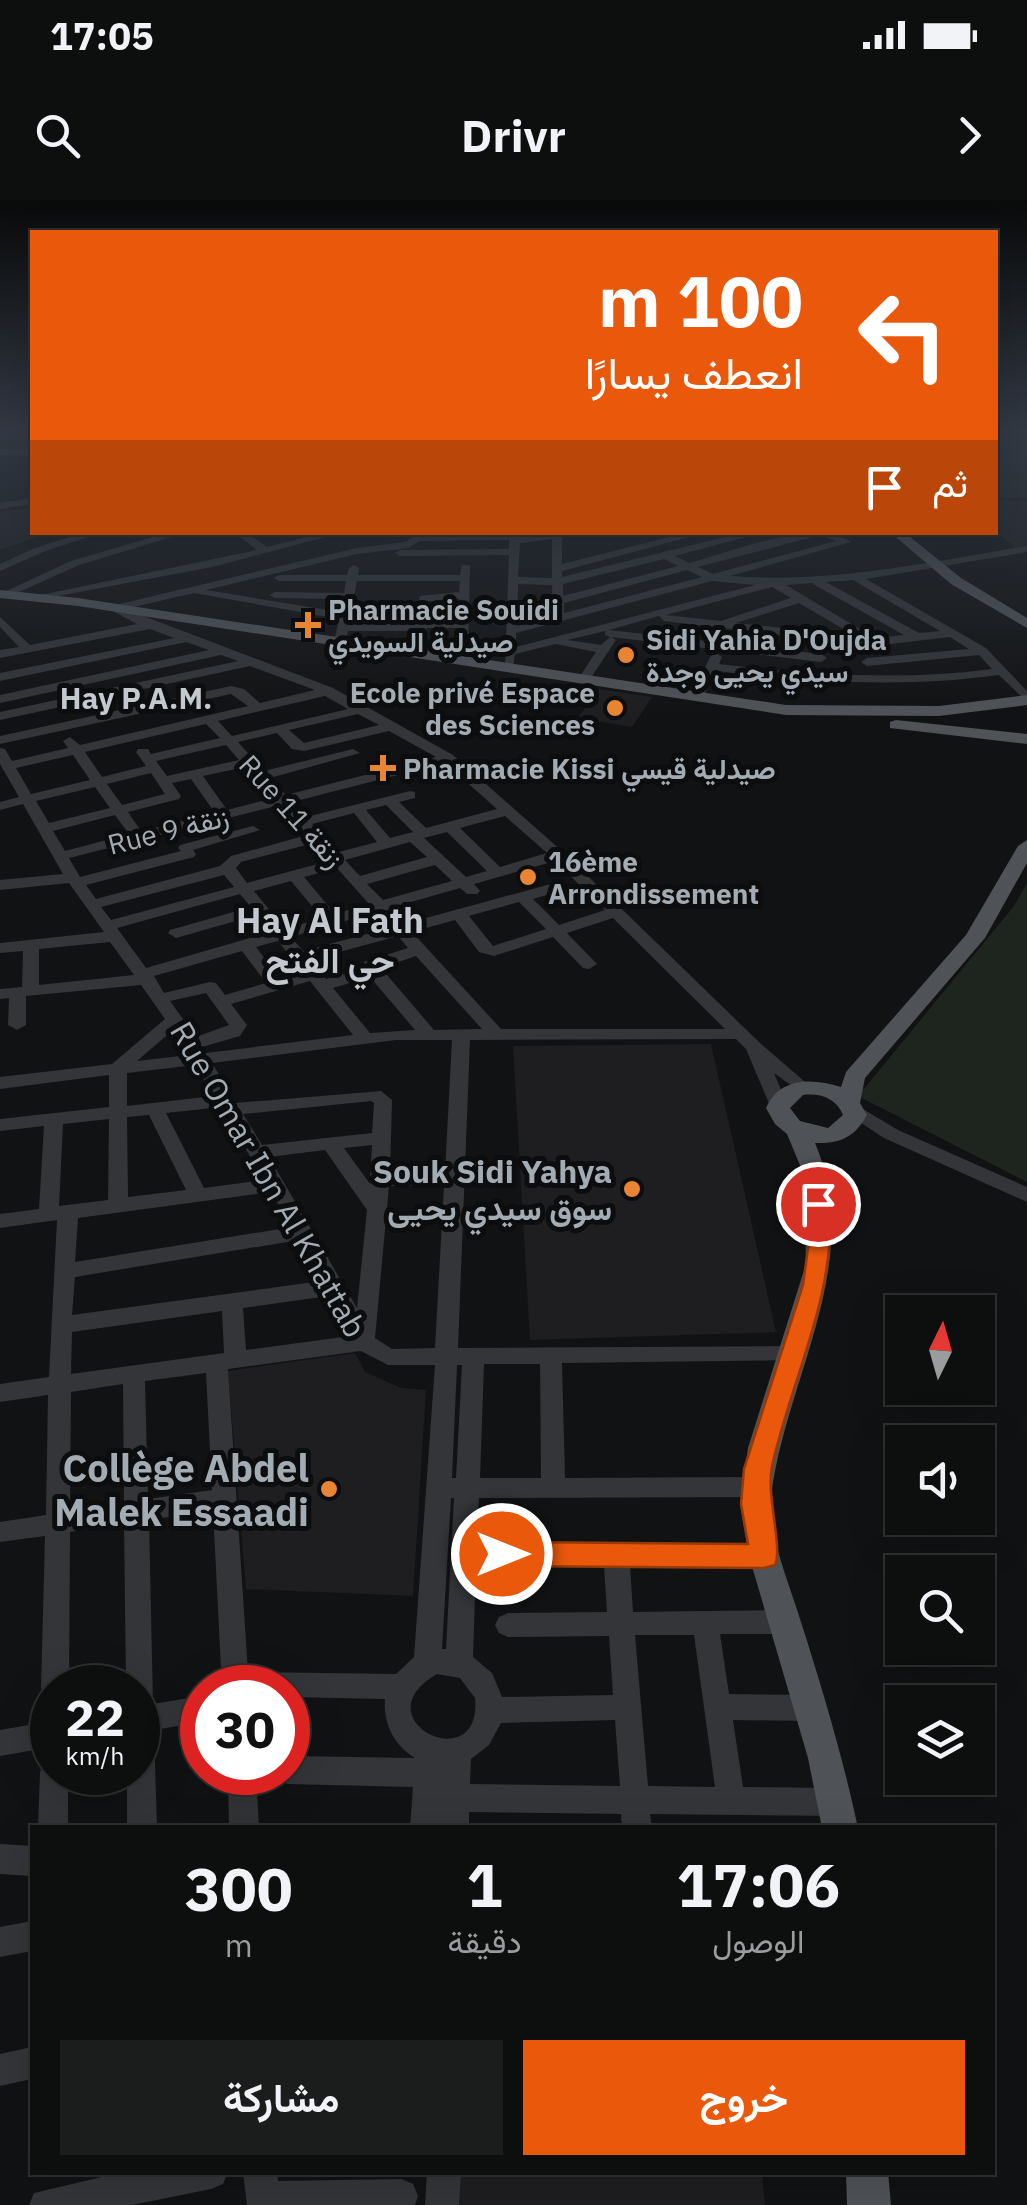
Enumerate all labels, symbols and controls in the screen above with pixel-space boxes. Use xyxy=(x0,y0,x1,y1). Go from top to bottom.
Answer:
text: 17:05 xyxy=(50,11,154,60)
text: Drivr xyxy=(461,106,566,164)
icon: search xyxy=(30,108,85,163)
icon: forward xyxy=(942,108,997,163)
text: 100 m xyxy=(598,255,803,346)
icon: left xyxy=(838,270,968,400)
text: انعطف يسارًا xyxy=(585,343,803,401)
text: ثم xyxy=(932,458,968,507)
icon: arrive xyxy=(857,460,912,515)
place label: Pharmacie Souidi صيدلية السويدي xyxy=(328,591,559,666)
marker: Pharmacie Souidi صيدلية السويدي xyxy=(297,614,319,636)
place label: Sidi Yahia D'Oujda سيدي يحيى وجدة xyxy=(646,621,887,696)
marker: Sidi Yahia D'Oujda سيدي يحيى وجدة xyxy=(615,644,637,666)
place label: Ecole privé Espace des Sciences xyxy=(350,674,595,743)
district label: Hay P.A.M. xyxy=(60,678,212,717)
marker: Ecole privé Espace des Sciences xyxy=(604,697,626,719)
street label: Rue 11 زنقة xyxy=(231,747,353,875)
place label: Pharmacie Kissi صيدلية قيسي xyxy=(403,750,776,793)
marker: Pharmacie Kissi صيدلية قيسي xyxy=(372,757,394,779)
street label: Rue 9 زنقة xyxy=(104,797,232,863)
place label: 16ème Arrondissement xyxy=(548,843,759,912)
marker: 16ème Arrondissement xyxy=(517,866,539,888)
district label: Hay Al Fath حي الفتح xyxy=(236,897,424,990)
street label: Rue Omar Ibn Al Khattab xyxy=(161,1013,377,1345)
place label: Souk Sidi Yahya سوق سيدي يحيى xyxy=(373,1150,612,1235)
pin xyxy=(776,1162,861,1247)
icon: arrive xyxy=(791,1177,846,1232)
marker: Souk Sidi Yahya سوق سيدي يحيى xyxy=(621,1178,643,1200)
north arrow xyxy=(885,1295,995,1405)
map controls xyxy=(885,1295,995,1795)
button: sound xyxy=(885,1425,995,1535)
place label: Collège Abdel Malek Essaadi xyxy=(54,1443,309,1536)
marker: Collège Abdel Malek Essaadi xyxy=(318,1478,340,1500)
position arrow xyxy=(450,1502,554,1606)
button: search xyxy=(885,1555,995,1665)
speed limit sign: 30 xyxy=(180,1665,310,1795)
text: 22 xyxy=(65,1685,125,1750)
button: layers xyxy=(885,1685,995,1795)
text: km/h xyxy=(66,1739,124,1772)
text: 1 xyxy=(467,1845,503,1924)
text: 17:06 xyxy=(676,1845,840,1924)
text: 300 xyxy=(185,1849,293,1928)
text: دقيقة xyxy=(448,1920,522,1962)
text: الوصول xyxy=(712,1920,804,1962)
text: m xyxy=(225,1924,253,1966)
button: مشاركة xyxy=(60,2040,503,2155)
button: خروج xyxy=(523,2040,965,2155)

